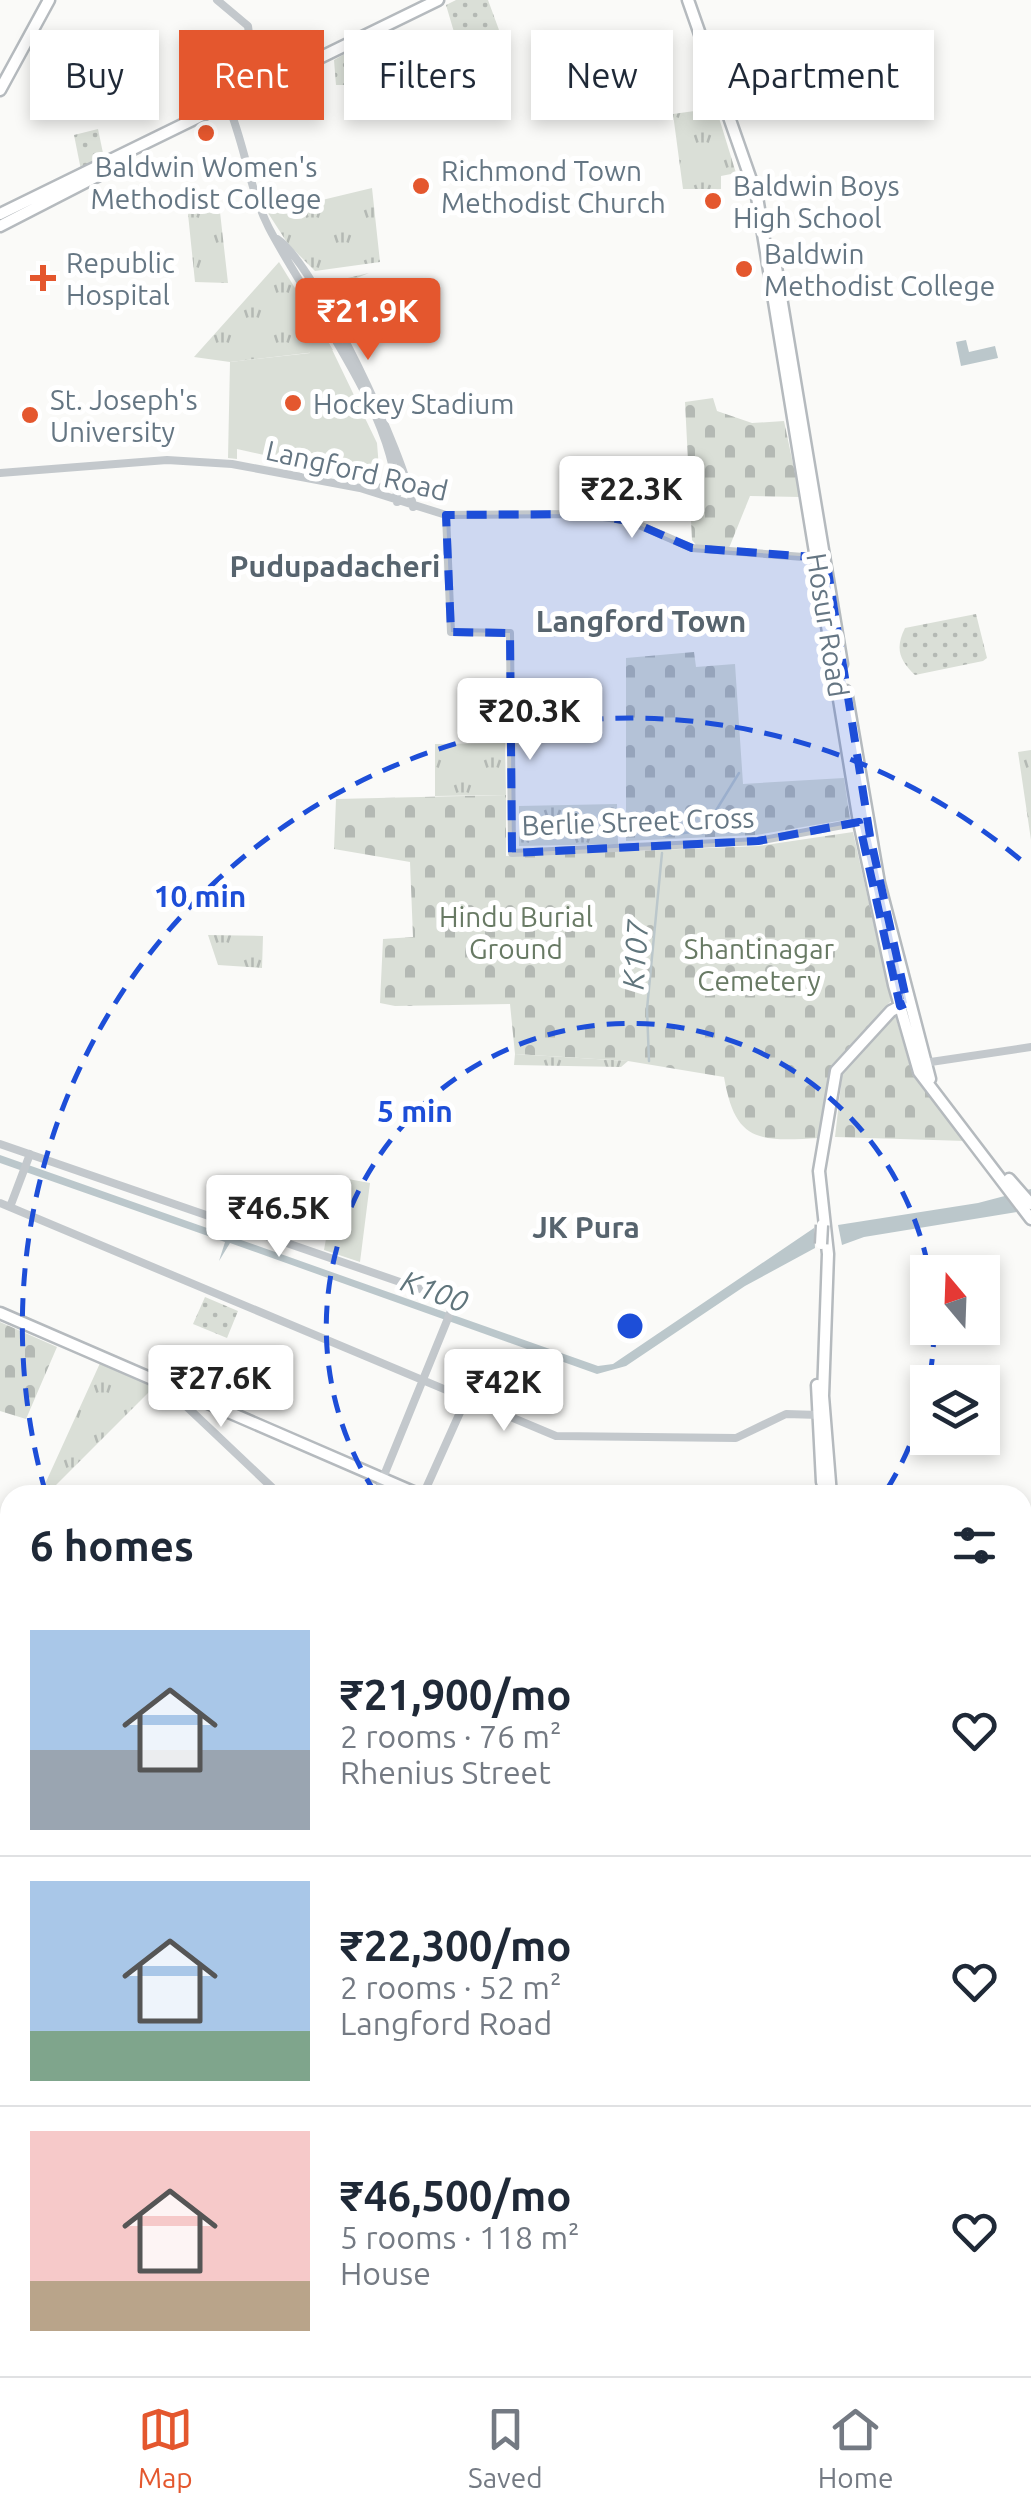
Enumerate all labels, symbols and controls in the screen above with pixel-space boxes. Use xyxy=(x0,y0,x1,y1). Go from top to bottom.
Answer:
chip: Buy xyxy=(30,30,159,120)
chip: Rent xyxy=(179,30,324,120)
chip: Filters xyxy=(344,30,511,120)
chip: New xyxy=(531,30,673,120)
chip: Apartment xyxy=(693,30,934,120)
marker: Baldwin Women's Methodist College xyxy=(195,122,217,144)
place label: Baldwin Women's Methodist College xyxy=(90,151,322,214)
place label: Richmond Town Methodist Church xyxy=(441,155,666,218)
place label: Baldwin Boys High School xyxy=(733,170,900,233)
marker: Richmond Town Methodist Church xyxy=(410,175,432,197)
marker: Baldwin Boys High School xyxy=(702,190,724,212)
place label: Baldwin Methodist College xyxy=(764,238,995,301)
place label: Republic Hospital xyxy=(66,247,175,310)
marker: Baldwin Methodist College xyxy=(733,258,755,280)
marker: Republic Hospital xyxy=(30,265,56,291)
pin: ₹21.9K xyxy=(287,278,449,363)
text: ₹21.9K xyxy=(317,292,419,328)
place label: St. Joseph's University xyxy=(50,384,198,447)
place label: Hockey Stadium xyxy=(313,388,514,419)
marker: Hockey Stadium xyxy=(282,392,304,414)
marker: St. Joseph's University xyxy=(19,404,41,426)
street label: Langford Road xyxy=(263,434,451,506)
pin: ₹22.3K xyxy=(551,456,713,541)
text: ₹22.3K xyxy=(581,470,683,506)
district label: Pudupadacheri xyxy=(230,549,440,583)
street label: Hosur Road xyxy=(801,551,855,699)
district label: Langford Town xyxy=(536,604,746,638)
pin: ₹20.3K xyxy=(449,678,611,763)
text: ₹20.3K xyxy=(479,692,581,728)
street label: Berlie Street Cross xyxy=(521,801,755,841)
text: 10 min xyxy=(154,879,246,913)
park label: Hindu Burial Ground xyxy=(439,901,593,964)
water label: K107 xyxy=(616,918,654,991)
park label: Shantinagar Cemetery xyxy=(684,933,835,996)
text: 5 min xyxy=(377,1094,453,1128)
pin: ₹46.5K xyxy=(198,1175,360,1260)
text: ₹46.5K xyxy=(228,1189,330,1225)
district label: JK Pura xyxy=(532,1210,640,1244)
north arrow xyxy=(910,1255,1000,1345)
map controls xyxy=(910,1255,1000,1455)
water label: K100 xyxy=(397,1263,473,1319)
centre of rings xyxy=(612,1308,648,1344)
pin: ₹27.6K xyxy=(140,1345,302,1430)
pin: ₹42K xyxy=(445,1349,563,1434)
text: ₹27.6K xyxy=(170,1359,272,1395)
text: ₹42K xyxy=(466,1363,542,1399)
button: layers xyxy=(910,1365,1000,1455)
icon: filters xyxy=(947,1518,1002,1573)
text: 6 homes xyxy=(30,1522,194,1569)
icon: home xyxy=(110,1670,230,1790)
text: ₹21,900/mo xyxy=(340,1671,572,1718)
icon: heart xyxy=(947,1703,1002,1758)
text: 2 rooms · 76 m² xyxy=(340,1718,561,1754)
text: Rhenius Street xyxy=(340,1754,551,1790)
icon: home xyxy=(110,1921,230,2041)
text: ₹22,300/mo xyxy=(340,1922,572,1969)
icon: heart xyxy=(947,1954,1002,2009)
text: 2 rooms · 52 m² xyxy=(340,1969,561,2005)
text: Langford Road xyxy=(340,2005,552,2041)
icon: home xyxy=(110,2171,230,2291)
text: ₹46,500/mo xyxy=(340,2172,572,2219)
icon: heart xyxy=(947,2204,1002,2259)
text: 5 rooms · 118 m² xyxy=(340,2219,580,2255)
text: House xyxy=(340,2255,431,2291)
tab: Map xyxy=(138,2402,193,2493)
tab: Saved xyxy=(468,2402,543,2493)
tab: Home xyxy=(818,2402,893,2493)

